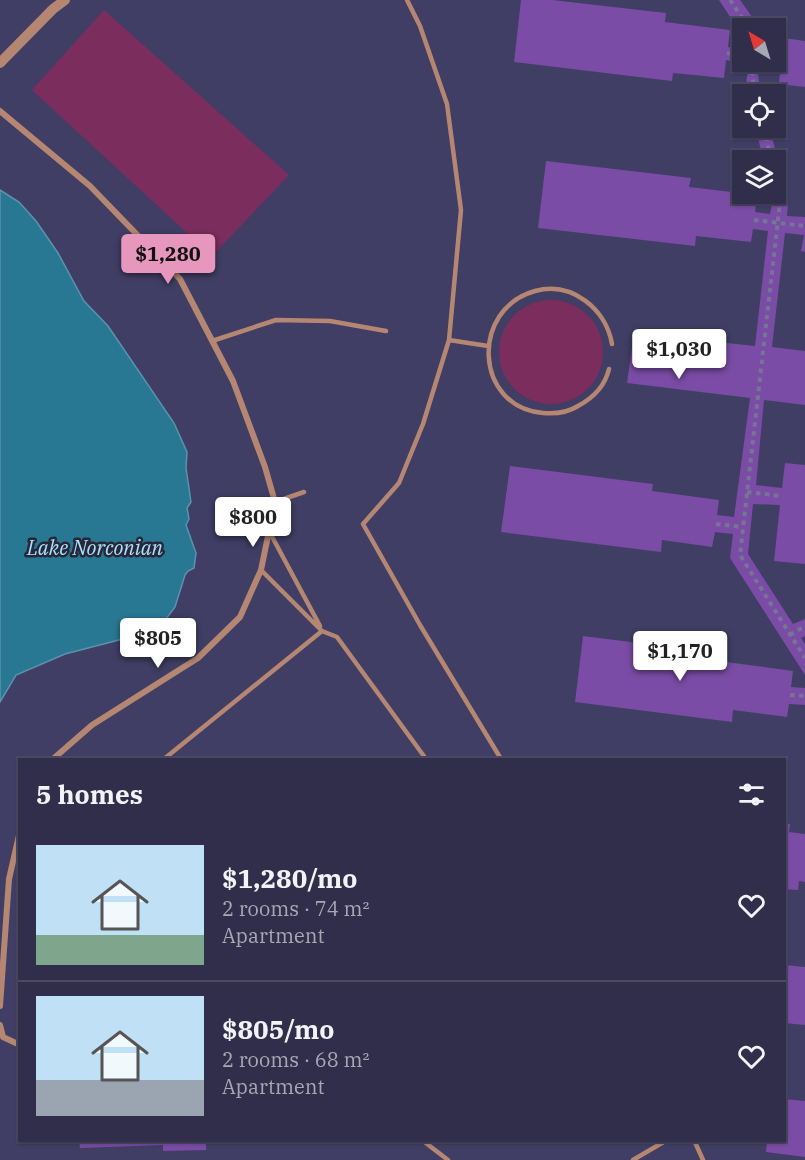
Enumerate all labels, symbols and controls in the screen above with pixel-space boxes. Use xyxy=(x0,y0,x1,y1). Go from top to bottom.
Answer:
north arrow xyxy=(732,18,786,72)
map controls xyxy=(732,18,786,204)
button: locate xyxy=(732,84,786,138)
button: layers xyxy=(732,150,786,204)
pin: $1,280 xyxy=(119,234,217,285)
text: $1,280 xyxy=(135,240,201,267)
pin: $1,030 xyxy=(630,329,728,380)
text: $1,030 xyxy=(646,335,712,362)
pin: $800 xyxy=(217,497,289,548)
text: $800 xyxy=(229,503,277,530)
water label: Lake Norconian xyxy=(26,534,164,561)
pin: $805 xyxy=(122,618,194,669)
text: $805 xyxy=(134,624,182,651)
pin: $1,170 xyxy=(631,631,729,682)
text: $1,170 xyxy=(647,637,713,664)
text: 5 homes xyxy=(36,777,143,811)
icon: filters xyxy=(735,778,768,811)
text: $1,280/mo xyxy=(222,861,357,895)
icon: home xyxy=(84,869,156,941)
icon: heart xyxy=(735,889,768,922)
text: 2 rooms · 74 m² xyxy=(222,895,369,922)
text: Apartment xyxy=(222,922,325,949)
text: $805/mo xyxy=(222,1012,334,1046)
icon: home xyxy=(84,1020,156,1092)
icon: heart xyxy=(735,1040,768,1073)
text: 2 rooms · 68 m² xyxy=(222,1046,369,1073)
text: Apartment xyxy=(222,1073,325,1100)

